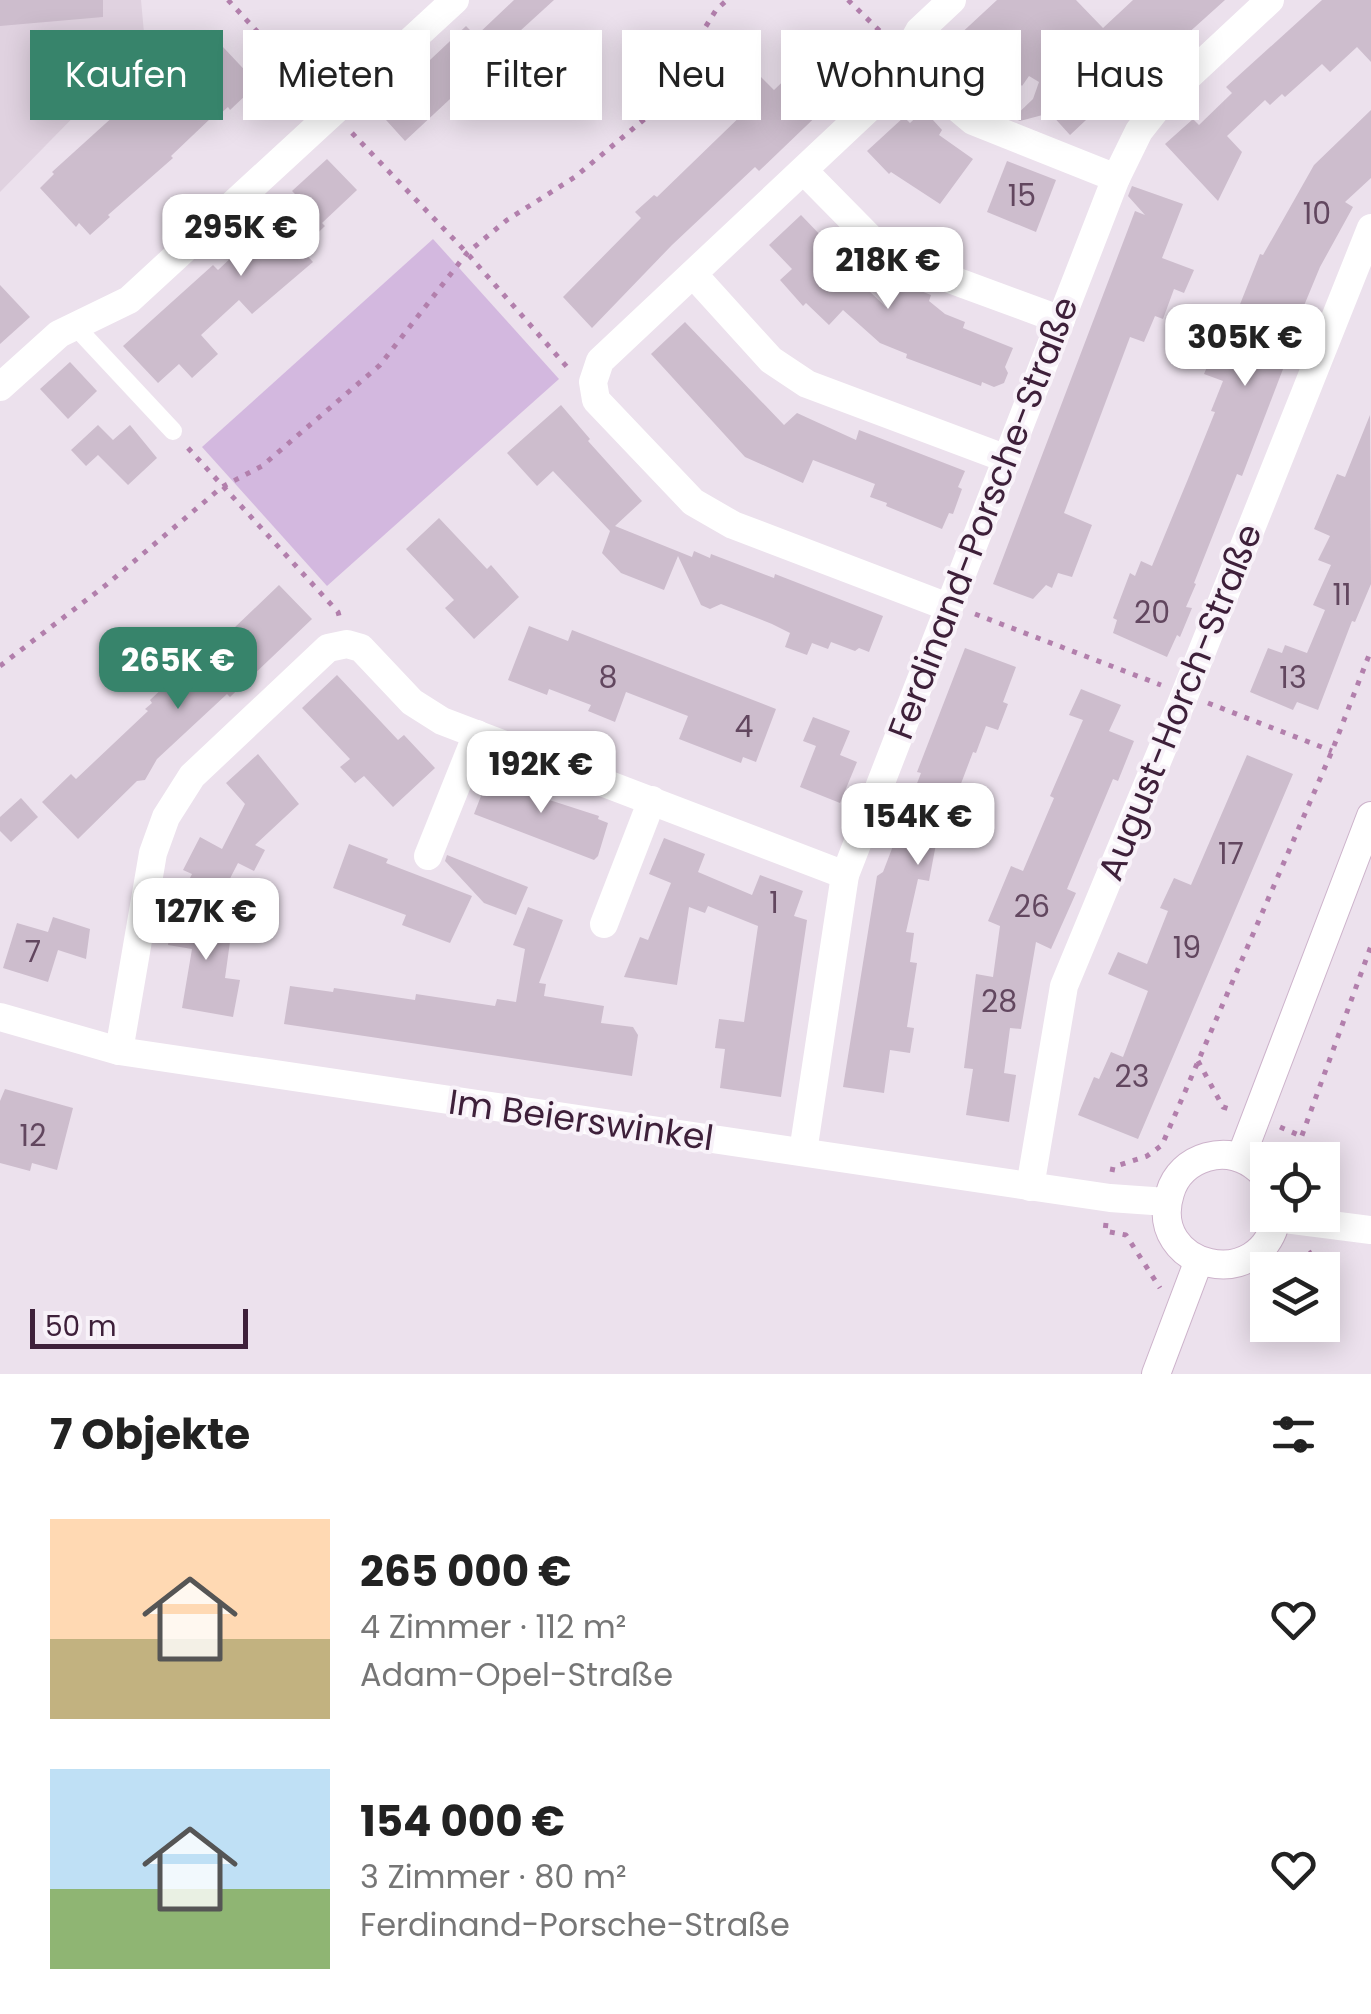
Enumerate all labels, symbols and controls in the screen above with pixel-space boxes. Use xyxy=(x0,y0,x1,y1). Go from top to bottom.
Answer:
chip: Kaufen xyxy=(30,30,223,120)
chip: Mieten xyxy=(243,30,430,120)
chip: Filter xyxy=(450,30,602,120)
chip: Neu xyxy=(622,30,761,120)
chip: Wohnung xyxy=(781,30,1021,120)
chip: Haus xyxy=(1041,30,1199,120)
house number: 15 xyxy=(1008,174,1036,217)
house number: 10 xyxy=(1303,192,1331,235)
pin: 295K € xyxy=(160,194,322,279)
text: 295K € xyxy=(184,204,298,249)
pin: 218K € xyxy=(807,227,969,312)
text: 218K € xyxy=(835,237,941,282)
street label: Ferdinand-Porsche-Straße xyxy=(875,290,1090,746)
pin: 305K € xyxy=(1164,304,1326,389)
text: 305K € xyxy=(1187,314,1303,359)
street label: August-Horch-Straße xyxy=(1086,516,1274,887)
house number: 11 xyxy=(1332,573,1352,616)
house number: 20 xyxy=(1134,591,1170,634)
pin: 265K € xyxy=(97,627,259,712)
text: 265K € xyxy=(121,637,235,682)
house number: 8 xyxy=(599,656,617,699)
house number: 13 xyxy=(1279,656,1307,699)
house number: 4 xyxy=(735,705,753,748)
pin: 192K € xyxy=(460,731,622,816)
text: 192K € xyxy=(489,741,593,786)
pin: 154K € xyxy=(837,783,999,868)
text: 154K € xyxy=(863,793,973,838)
house number: 17 xyxy=(1218,832,1244,875)
pin: 127K € xyxy=(125,878,287,963)
house number: 1 xyxy=(769,881,779,924)
house number: 26 xyxy=(1014,885,1050,928)
text: 127K € xyxy=(155,888,257,933)
house number: 19 xyxy=(1173,926,1201,969)
house number: 7 xyxy=(25,930,41,973)
house number: 28 xyxy=(981,980,1017,1023)
house number: 23 xyxy=(1115,1055,1149,1098)
street label: Im Beierswinkel xyxy=(446,1077,717,1162)
house number: 12 xyxy=(20,1114,46,1157)
map controls xyxy=(1250,1142,1340,1342)
button: locate xyxy=(1250,1142,1340,1232)
button: layers xyxy=(1250,1252,1340,1342)
scale bar xyxy=(30,1304,248,1348)
text: 50 m xyxy=(45,1307,116,1346)
text: 7 Objekte xyxy=(50,1405,250,1464)
icon: filters xyxy=(1266,1407,1321,1462)
text: 265 000 € xyxy=(360,1542,571,1601)
icon: home xyxy=(130,1559,250,1679)
icon: heart xyxy=(1266,1592,1321,1647)
text: 4 Zimmer · 112 m² xyxy=(360,1604,626,1649)
text: Adam-Opel-Straße xyxy=(360,1652,673,1697)
text: 154 000 € xyxy=(360,1792,565,1851)
icon: home xyxy=(130,1809,250,1929)
icon: heart xyxy=(1266,1842,1321,1897)
text: 3 Zimmer · 80 m² xyxy=(360,1854,627,1899)
text: Ferdinand-Porsche-Straße xyxy=(360,1902,790,1947)

